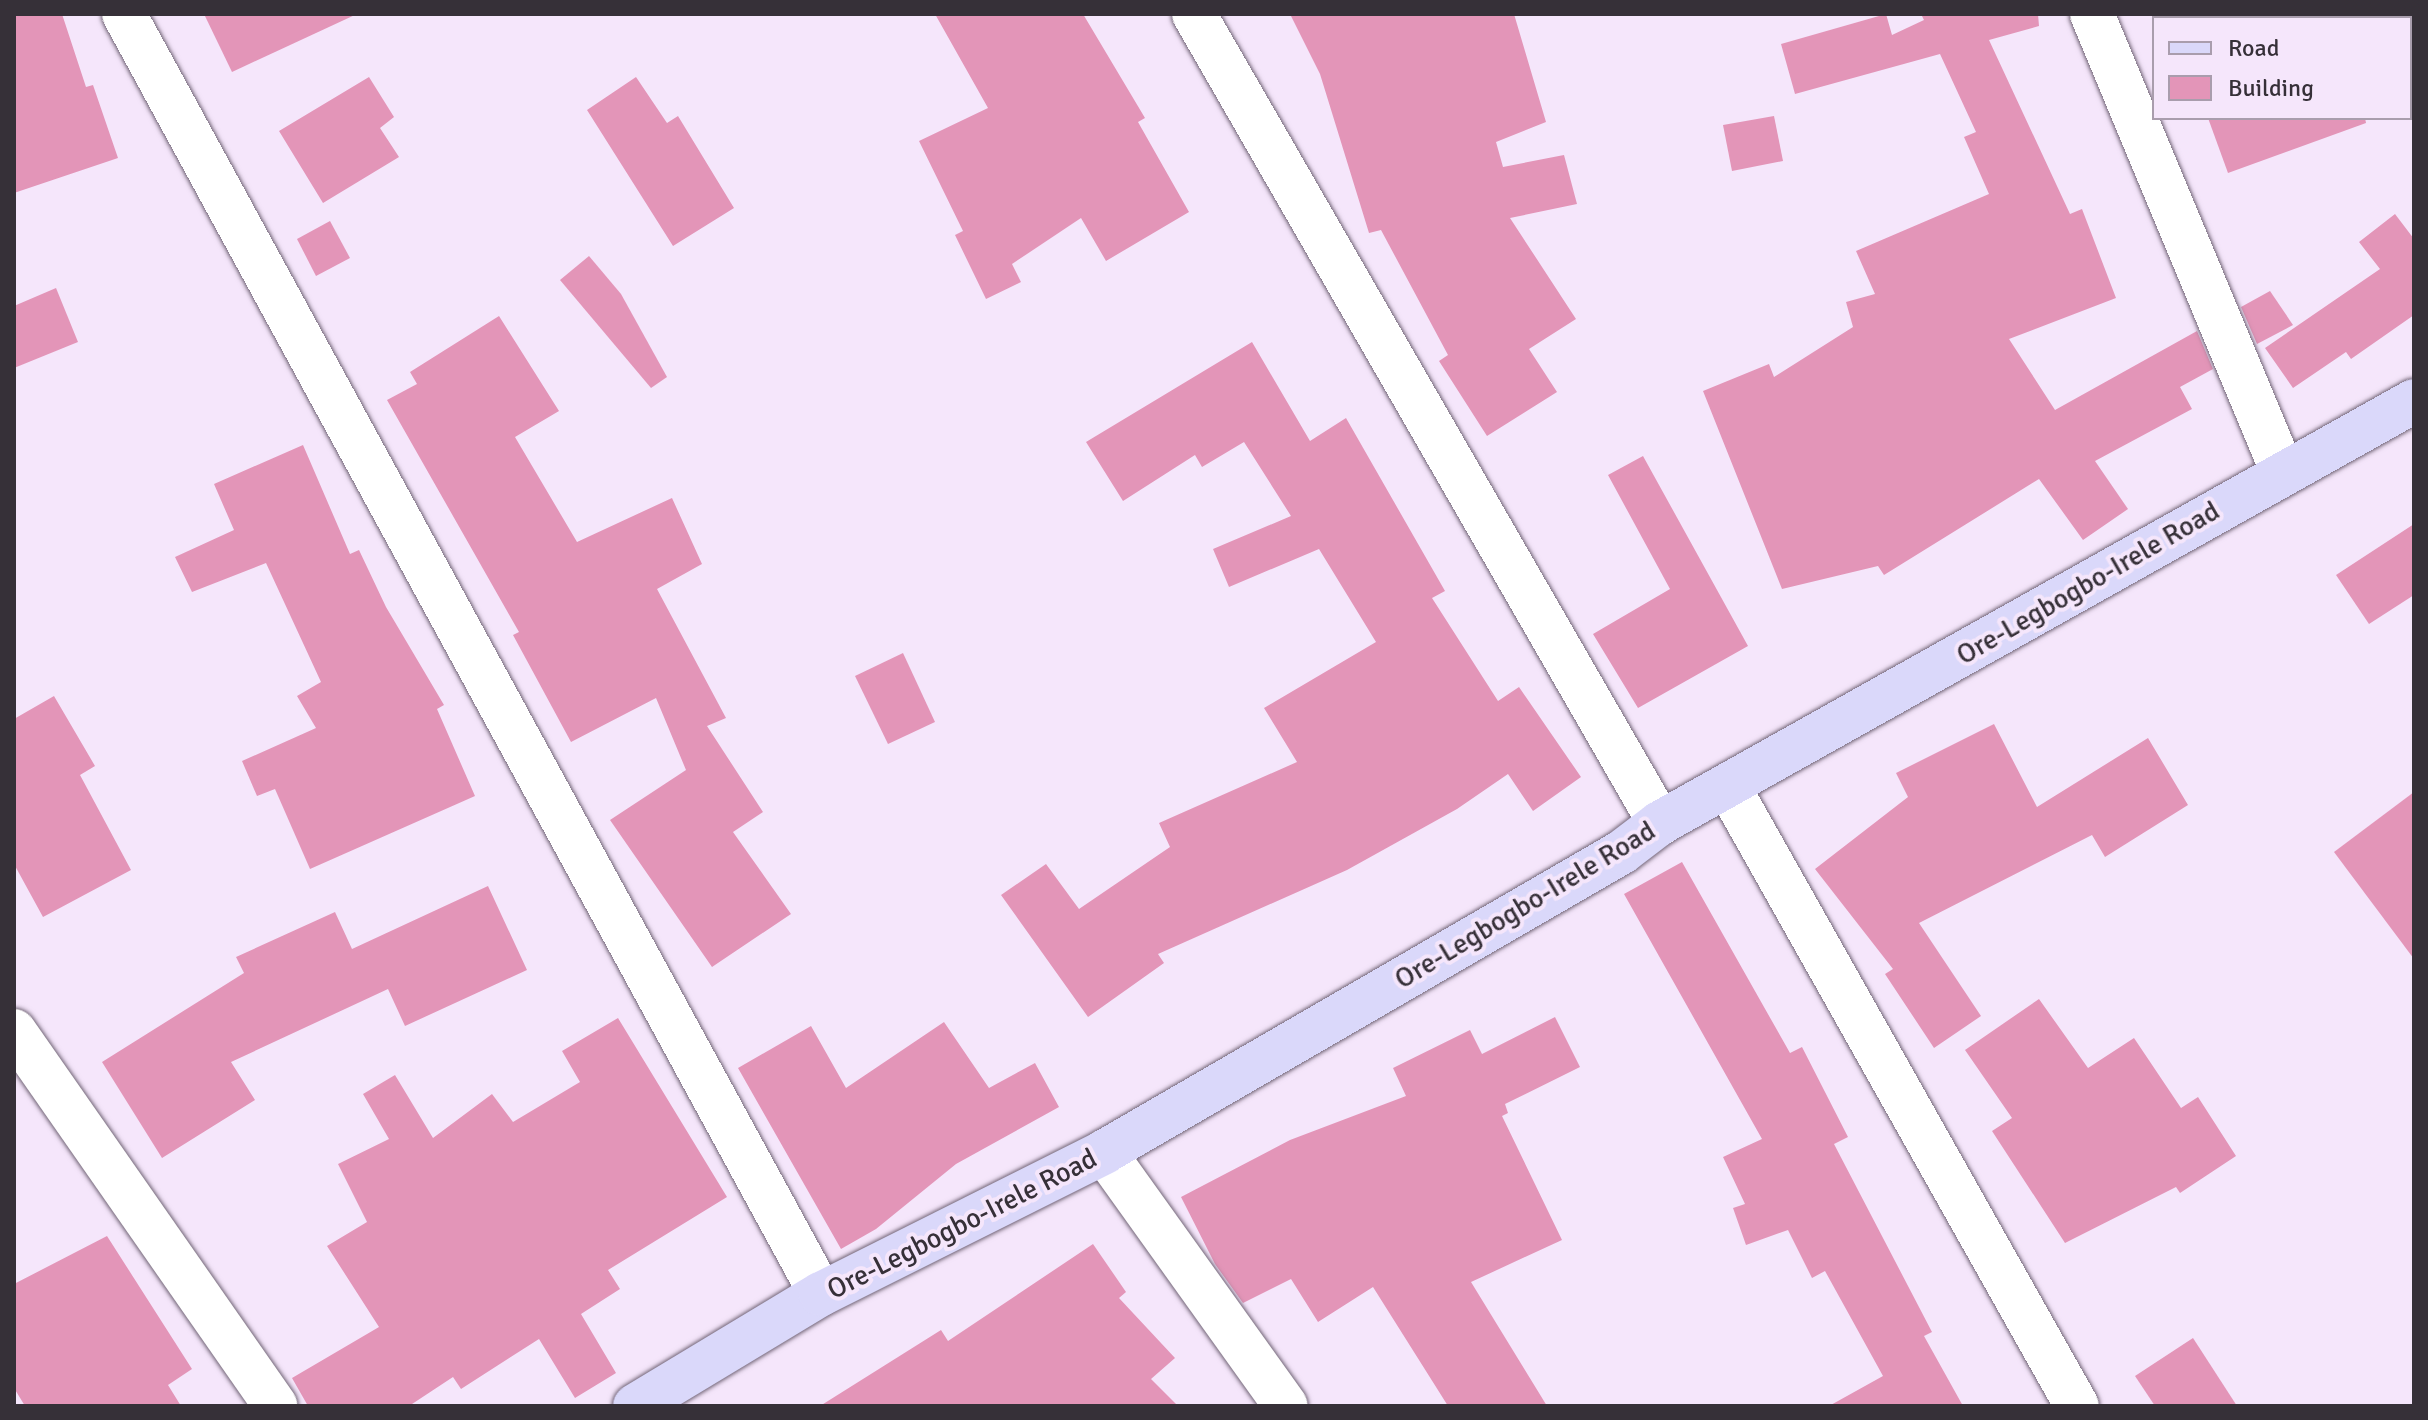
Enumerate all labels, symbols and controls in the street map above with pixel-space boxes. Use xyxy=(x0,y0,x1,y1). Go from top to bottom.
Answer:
legend xyxy=(2152,16,2412,120)
text: Road xyxy=(2228,33,2279,63)
text: Building xyxy=(2228,73,2314,103)
street label: Ore-Legbogbo-Irele Road xyxy=(1951,494,2225,672)
street label: Ore-Legbogbo-Irele Road xyxy=(1389,814,1661,996)
street label: Ore-Legbogbo-Irele Road xyxy=(822,1141,1102,1307)

